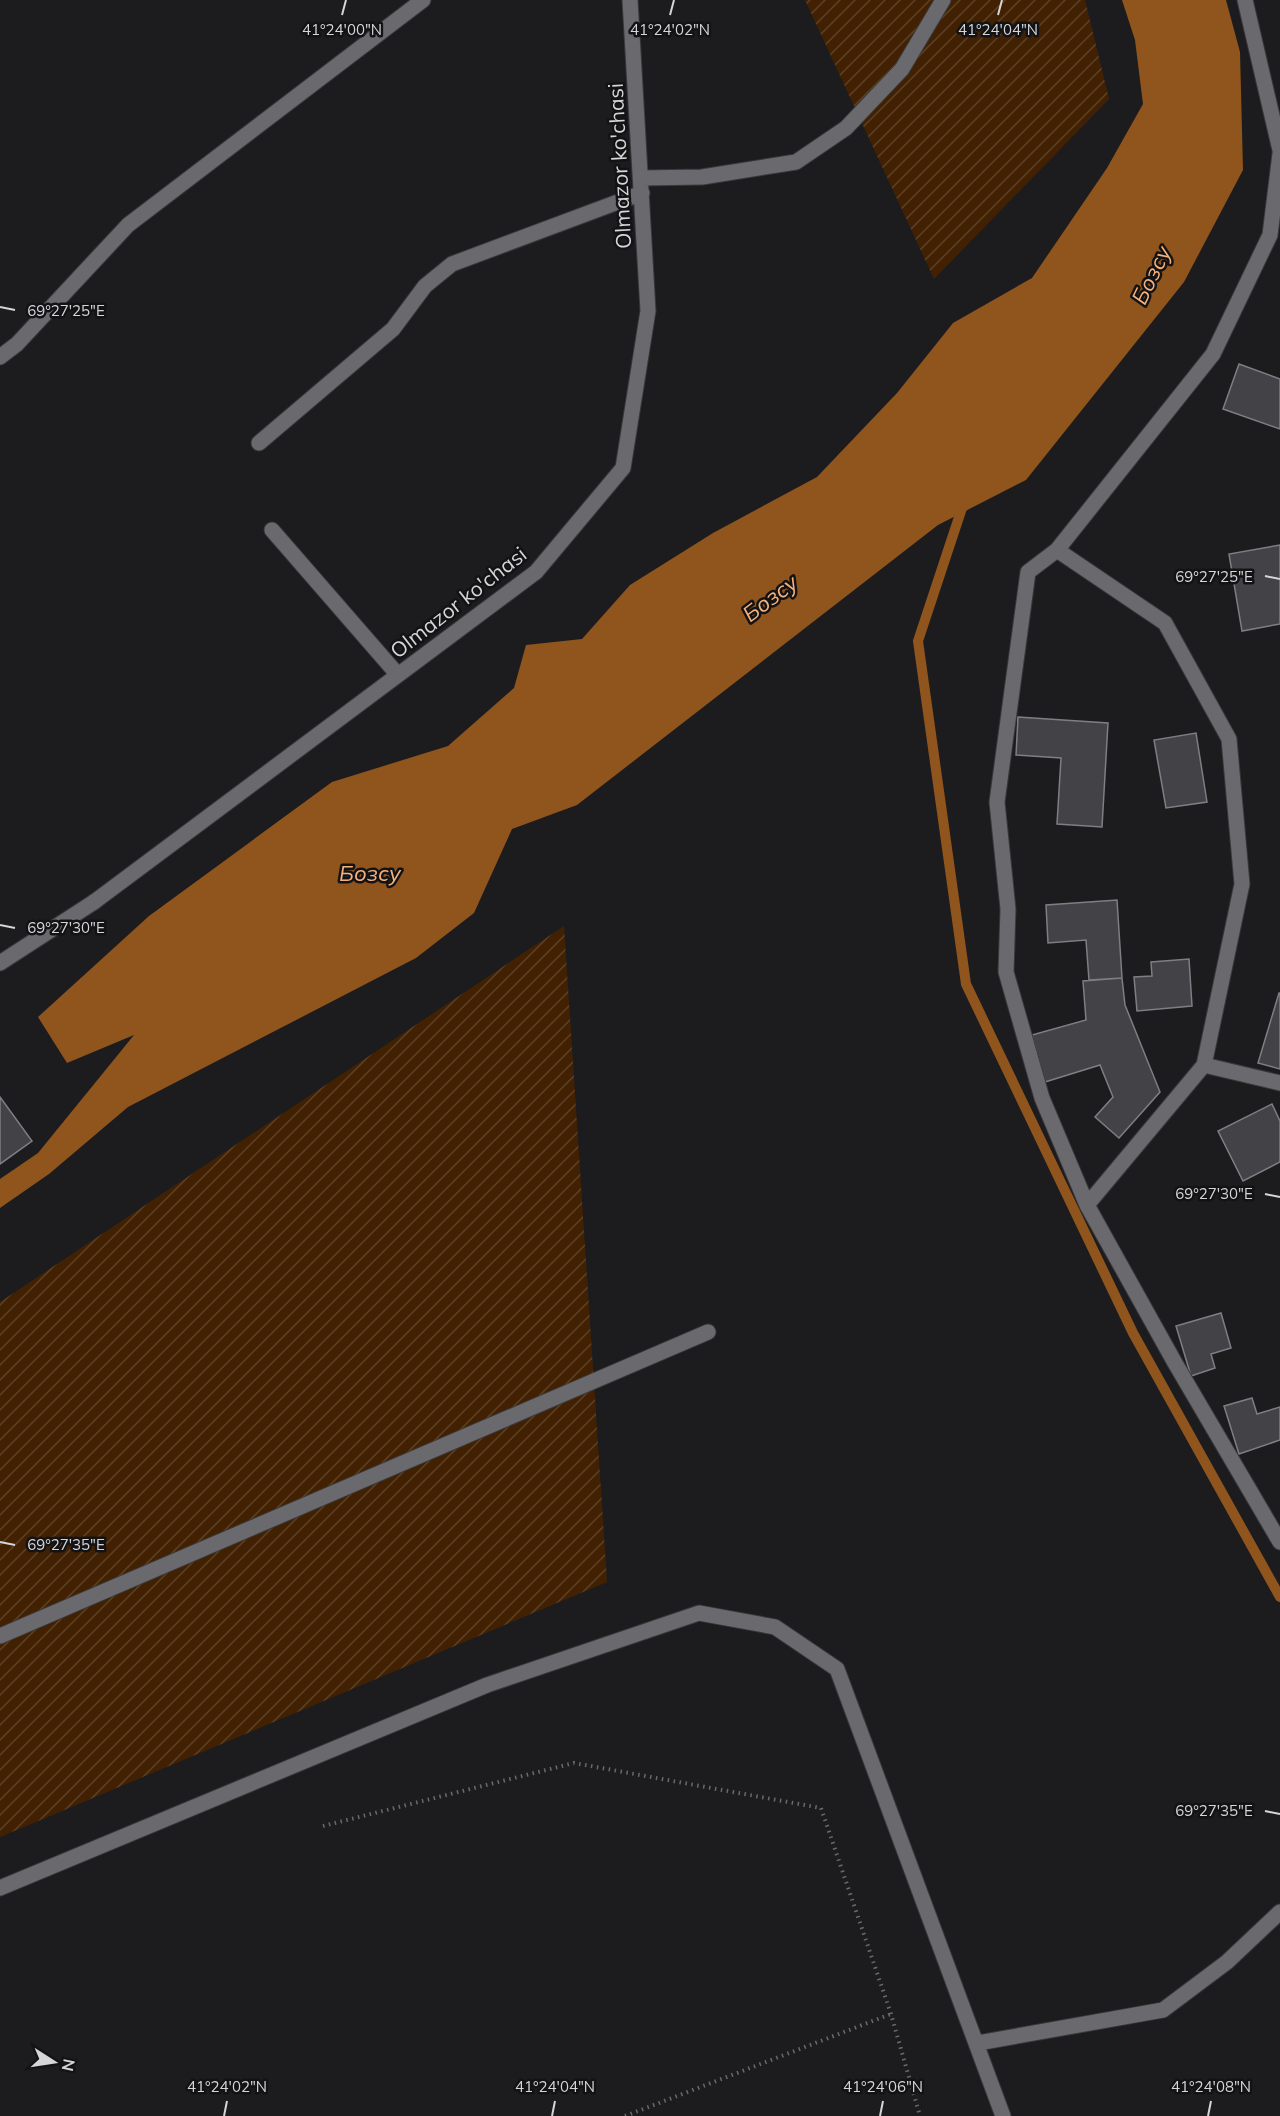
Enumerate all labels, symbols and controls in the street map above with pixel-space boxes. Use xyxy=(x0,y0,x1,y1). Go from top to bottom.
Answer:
text: 41°24'00"N xyxy=(302,20,382,39)
text: 41°24'02"N xyxy=(630,20,710,39)
text: 41°24'04"N xyxy=(958,20,1038,39)
street label: Olmazor ko'chasi xyxy=(602,82,636,250)
water label: Бозсу xyxy=(1125,240,1178,309)
text: 69°27'25"E xyxy=(27,301,105,320)
street label: Olmazor ko'chasi xyxy=(385,541,531,663)
text: 69°27'25"E xyxy=(1175,567,1253,586)
water label: Бозсу xyxy=(737,568,804,628)
water label: Бозсу xyxy=(339,859,402,887)
text: 69°27'30"E xyxy=(27,918,105,937)
text: 69°27'30"E xyxy=(1175,1184,1253,1203)
text: 69°27'35"E xyxy=(27,1535,105,1554)
text: 69°27'35"E xyxy=(1175,1801,1253,1820)
north arrow xyxy=(24,2032,84,2092)
text: N xyxy=(58,2057,80,2073)
text: 41°24'02"N xyxy=(187,2077,267,2096)
text: 41°24'04"N xyxy=(515,2077,595,2096)
text: 41°24'06"N xyxy=(843,2077,923,2096)
text: 41°24'08"N xyxy=(1171,2077,1251,2096)

